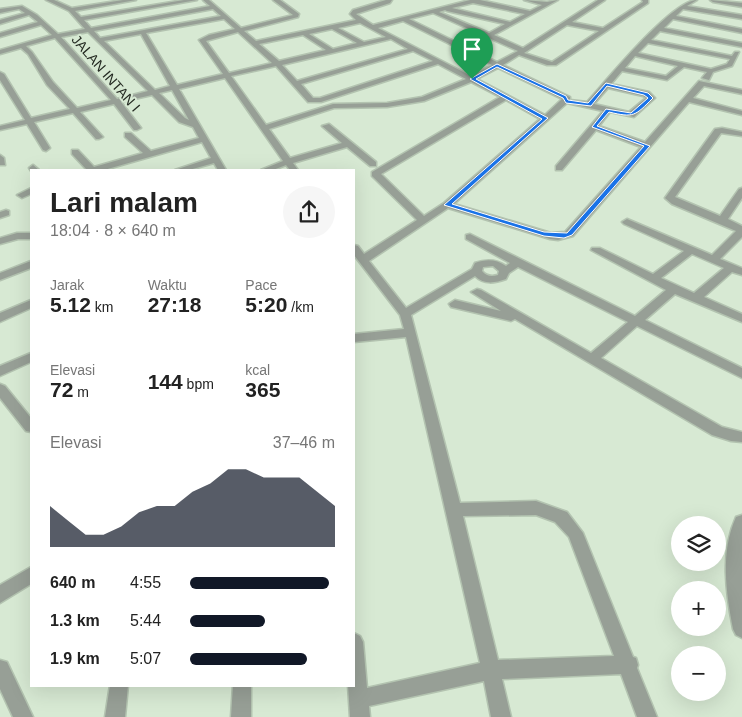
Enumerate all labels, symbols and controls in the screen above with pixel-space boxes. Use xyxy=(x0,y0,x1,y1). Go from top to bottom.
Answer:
pin xyxy=(451,28,493,79)
street label: JALAN INTAN I xyxy=(68,31,144,115)
icon: arrive xyxy=(458,35,486,63)
button: share xyxy=(283,186,335,238)
text: Lari malam xyxy=(50,187,198,218)
text: 18:04 · 8 × 640 m xyxy=(50,222,176,239)
text: Jarak xyxy=(50,277,84,293)
text: Waktu xyxy=(148,277,187,293)
text: Pace xyxy=(245,277,277,293)
text: 5.12 xyxy=(50,293,91,316)
text: 27:18 xyxy=(148,293,201,316)
text: 5:20 xyxy=(245,293,287,316)
text: km xyxy=(91,299,113,315)
text: /km xyxy=(287,299,314,315)
text: Elevasi xyxy=(50,362,95,378)
text: kcal xyxy=(245,362,270,378)
text: 144 xyxy=(148,370,183,393)
text: bpm xyxy=(183,376,214,392)
text: 72 xyxy=(50,378,73,401)
text: 365 xyxy=(245,378,280,401)
text: m xyxy=(73,384,89,400)
text: Elevasi xyxy=(50,434,102,451)
text: 37–46 m xyxy=(273,434,335,451)
map controls xyxy=(671,516,726,701)
button: layers xyxy=(671,516,726,571)
text: 640 m xyxy=(50,574,95,591)
text: 4:55 xyxy=(130,574,161,591)
button: + xyxy=(671,581,726,636)
text: 1.3 km xyxy=(50,612,100,629)
text: 5:44 xyxy=(130,612,161,629)
button: − xyxy=(671,646,726,701)
text: 1.9 km xyxy=(50,650,100,667)
text: 5:07 xyxy=(130,650,161,667)

